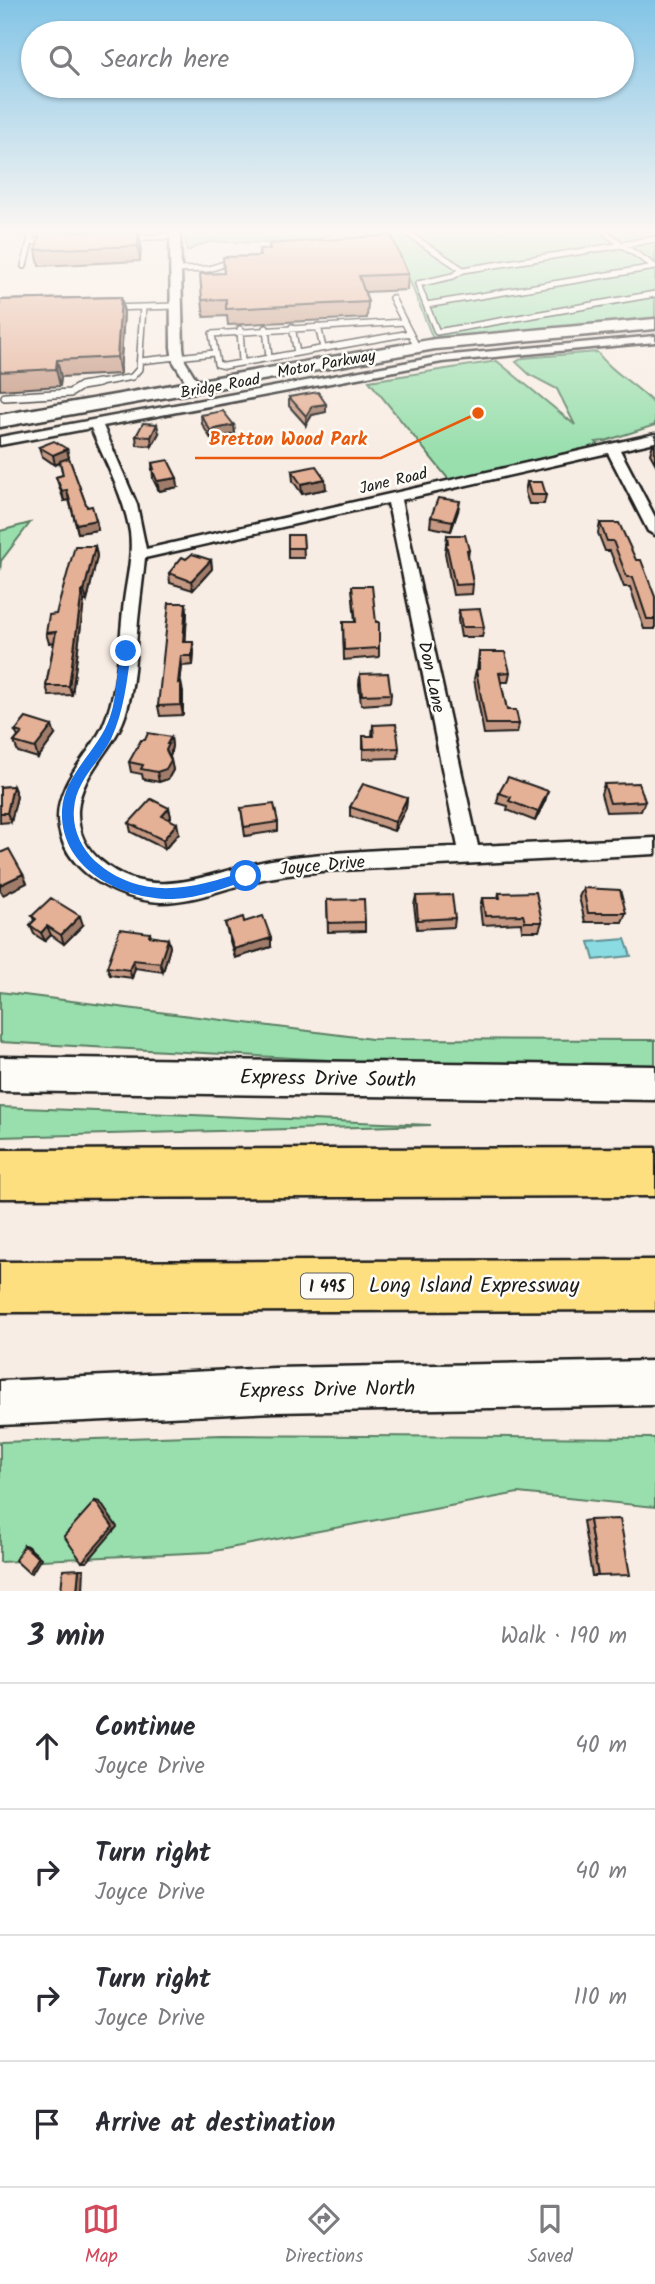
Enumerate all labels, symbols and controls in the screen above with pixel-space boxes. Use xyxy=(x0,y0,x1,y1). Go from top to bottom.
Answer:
search box xyxy=(21,21,634,98)
text: Search here xyxy=(101,39,229,81)
icon: search xyxy=(45,41,83,79)
street label: Motor Parkway xyxy=(275,343,378,385)
street label: Bridge Road xyxy=(178,367,263,406)
callout: Bretton Wood Park xyxy=(195,418,381,458)
text: Bretton Wood Park xyxy=(209,425,368,455)
street label: Jane Road xyxy=(357,461,431,501)
route end xyxy=(110,635,141,666)
street label: Don Lane xyxy=(409,639,452,716)
street label: Joyce Drive xyxy=(278,848,366,885)
route start xyxy=(230,860,261,891)
street label: Express Drive South xyxy=(240,1061,416,1098)
street label: Long Island Expressway xyxy=(369,1270,579,1303)
road number: I 495 xyxy=(301,1274,353,1298)
street label: Express Drive North xyxy=(239,1372,415,1409)
text: 3 min xyxy=(28,1613,105,1661)
text: Walk · 190 m xyxy=(500,1619,627,1655)
text: Continue xyxy=(95,1707,196,1749)
icon: ahead xyxy=(28,1727,66,1765)
text: 40 m xyxy=(575,1728,627,1764)
text: Joyce Drive xyxy=(95,1749,205,1785)
text: Turn right xyxy=(95,1833,211,1875)
icon: right xyxy=(28,1853,66,1891)
text: 40 m xyxy=(575,1854,627,1890)
text: Joyce Drive xyxy=(95,1875,205,1911)
text: Turn right xyxy=(95,1959,211,2001)
icon: right xyxy=(28,1979,66,2017)
text: 110 m xyxy=(574,1980,627,2016)
text: Joyce Drive xyxy=(95,2001,205,2037)
text: Arrive at destination xyxy=(95,2103,335,2145)
icon: arrive xyxy=(28,2105,66,2143)
tab: Map xyxy=(82,2200,120,2272)
tab: Directions xyxy=(285,2200,363,2272)
tab: Saved xyxy=(528,2200,573,2272)

